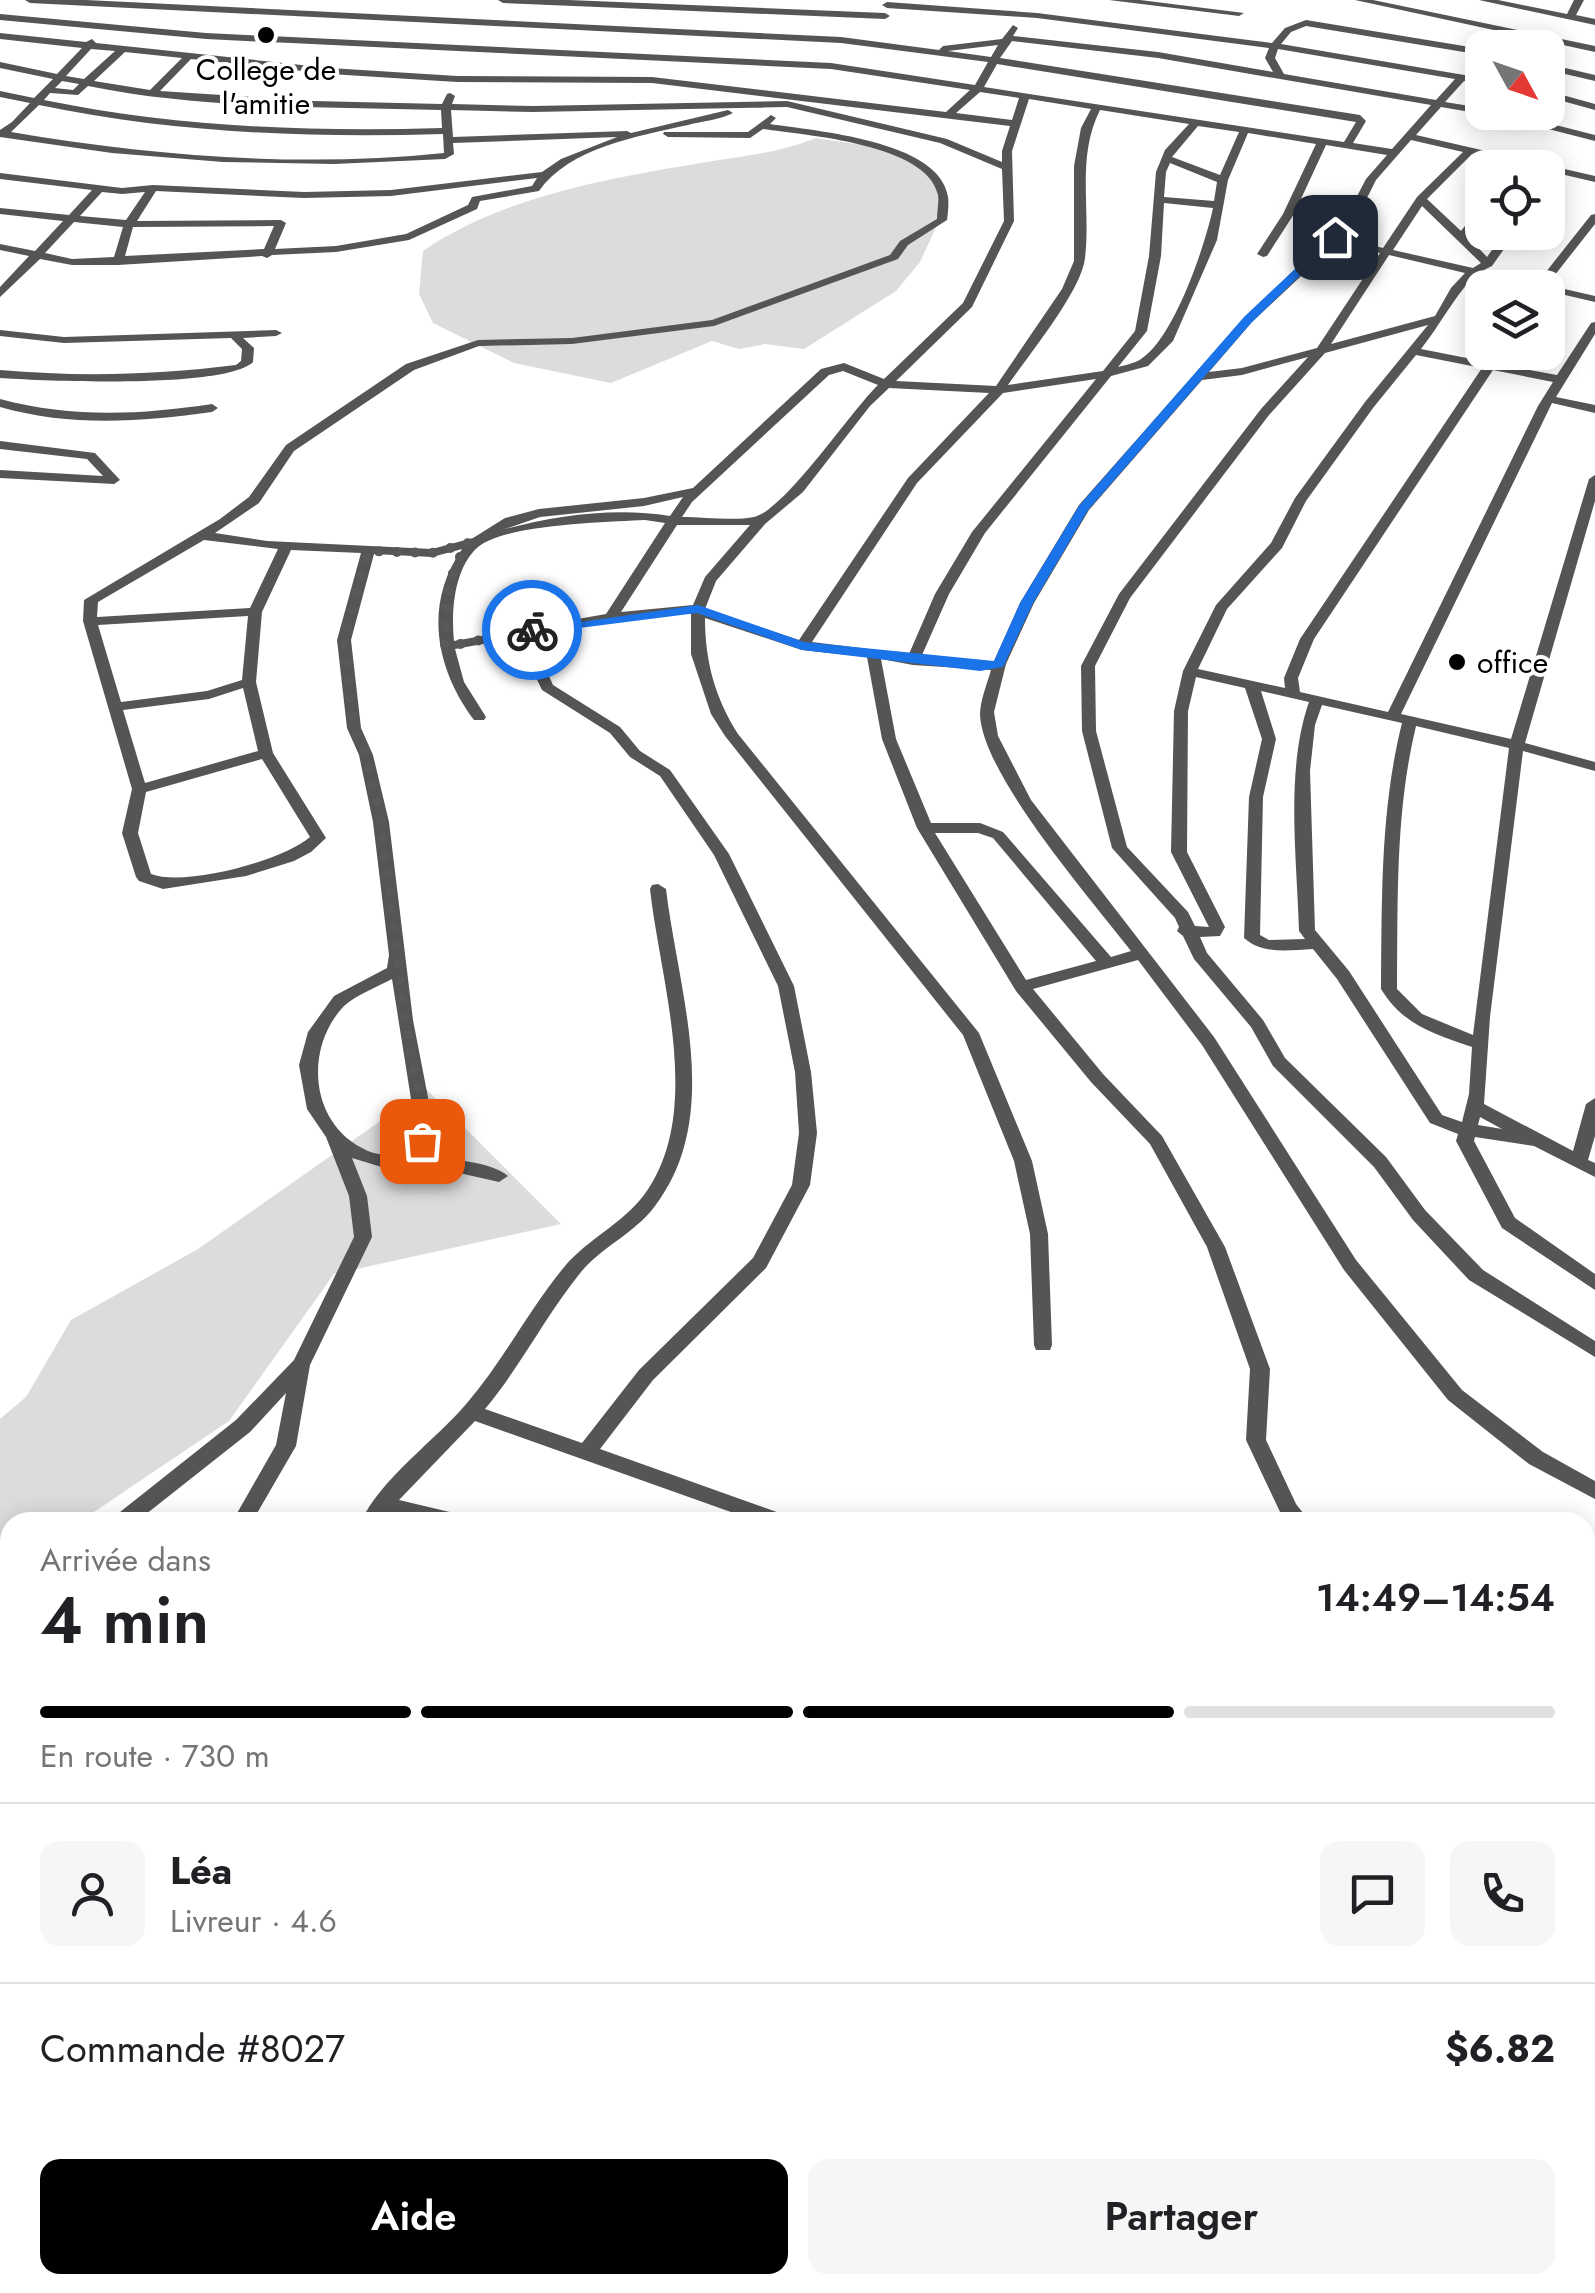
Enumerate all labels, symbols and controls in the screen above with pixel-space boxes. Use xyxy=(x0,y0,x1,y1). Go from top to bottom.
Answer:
marker: College de l'amitie xyxy=(255,24,277,46)
north arrow xyxy=(1465,30,1565,130)
map controls xyxy=(1465,30,1565,370)
place label: College de l'amitie xyxy=(196,48,336,125)
button: locate xyxy=(1465,150,1565,250)
pin xyxy=(1293,195,1378,280)
icon: home xyxy=(1308,210,1363,265)
button: layers xyxy=(1465,270,1565,370)
courier xyxy=(482,580,582,680)
icon: bike xyxy=(505,603,560,658)
place label: office xyxy=(1477,641,1548,684)
marker: office xyxy=(1446,651,1468,673)
pin xyxy=(380,1099,465,1184)
icon: bag xyxy=(395,1114,450,1169)
text: Arrivée dans xyxy=(40,1537,211,1583)
text: 14:49–14:54 xyxy=(1316,1570,1555,1625)
text: 4 min xyxy=(40,1573,209,1667)
text: En route · 730 m xyxy=(40,1733,270,1779)
button: person xyxy=(40,1841,145,1946)
button: chat xyxy=(1320,1841,1425,1946)
button: phone xyxy=(1450,1841,1555,1946)
text: Léa xyxy=(170,1843,232,1898)
text: Livreur · 4.6 xyxy=(170,1898,337,1944)
text: Commande #8027 xyxy=(40,2021,345,2076)
text: $6.82 xyxy=(1445,2021,1555,2076)
button: Aide xyxy=(40,2159,788,2274)
button: Partager xyxy=(808,2159,1555,2274)

